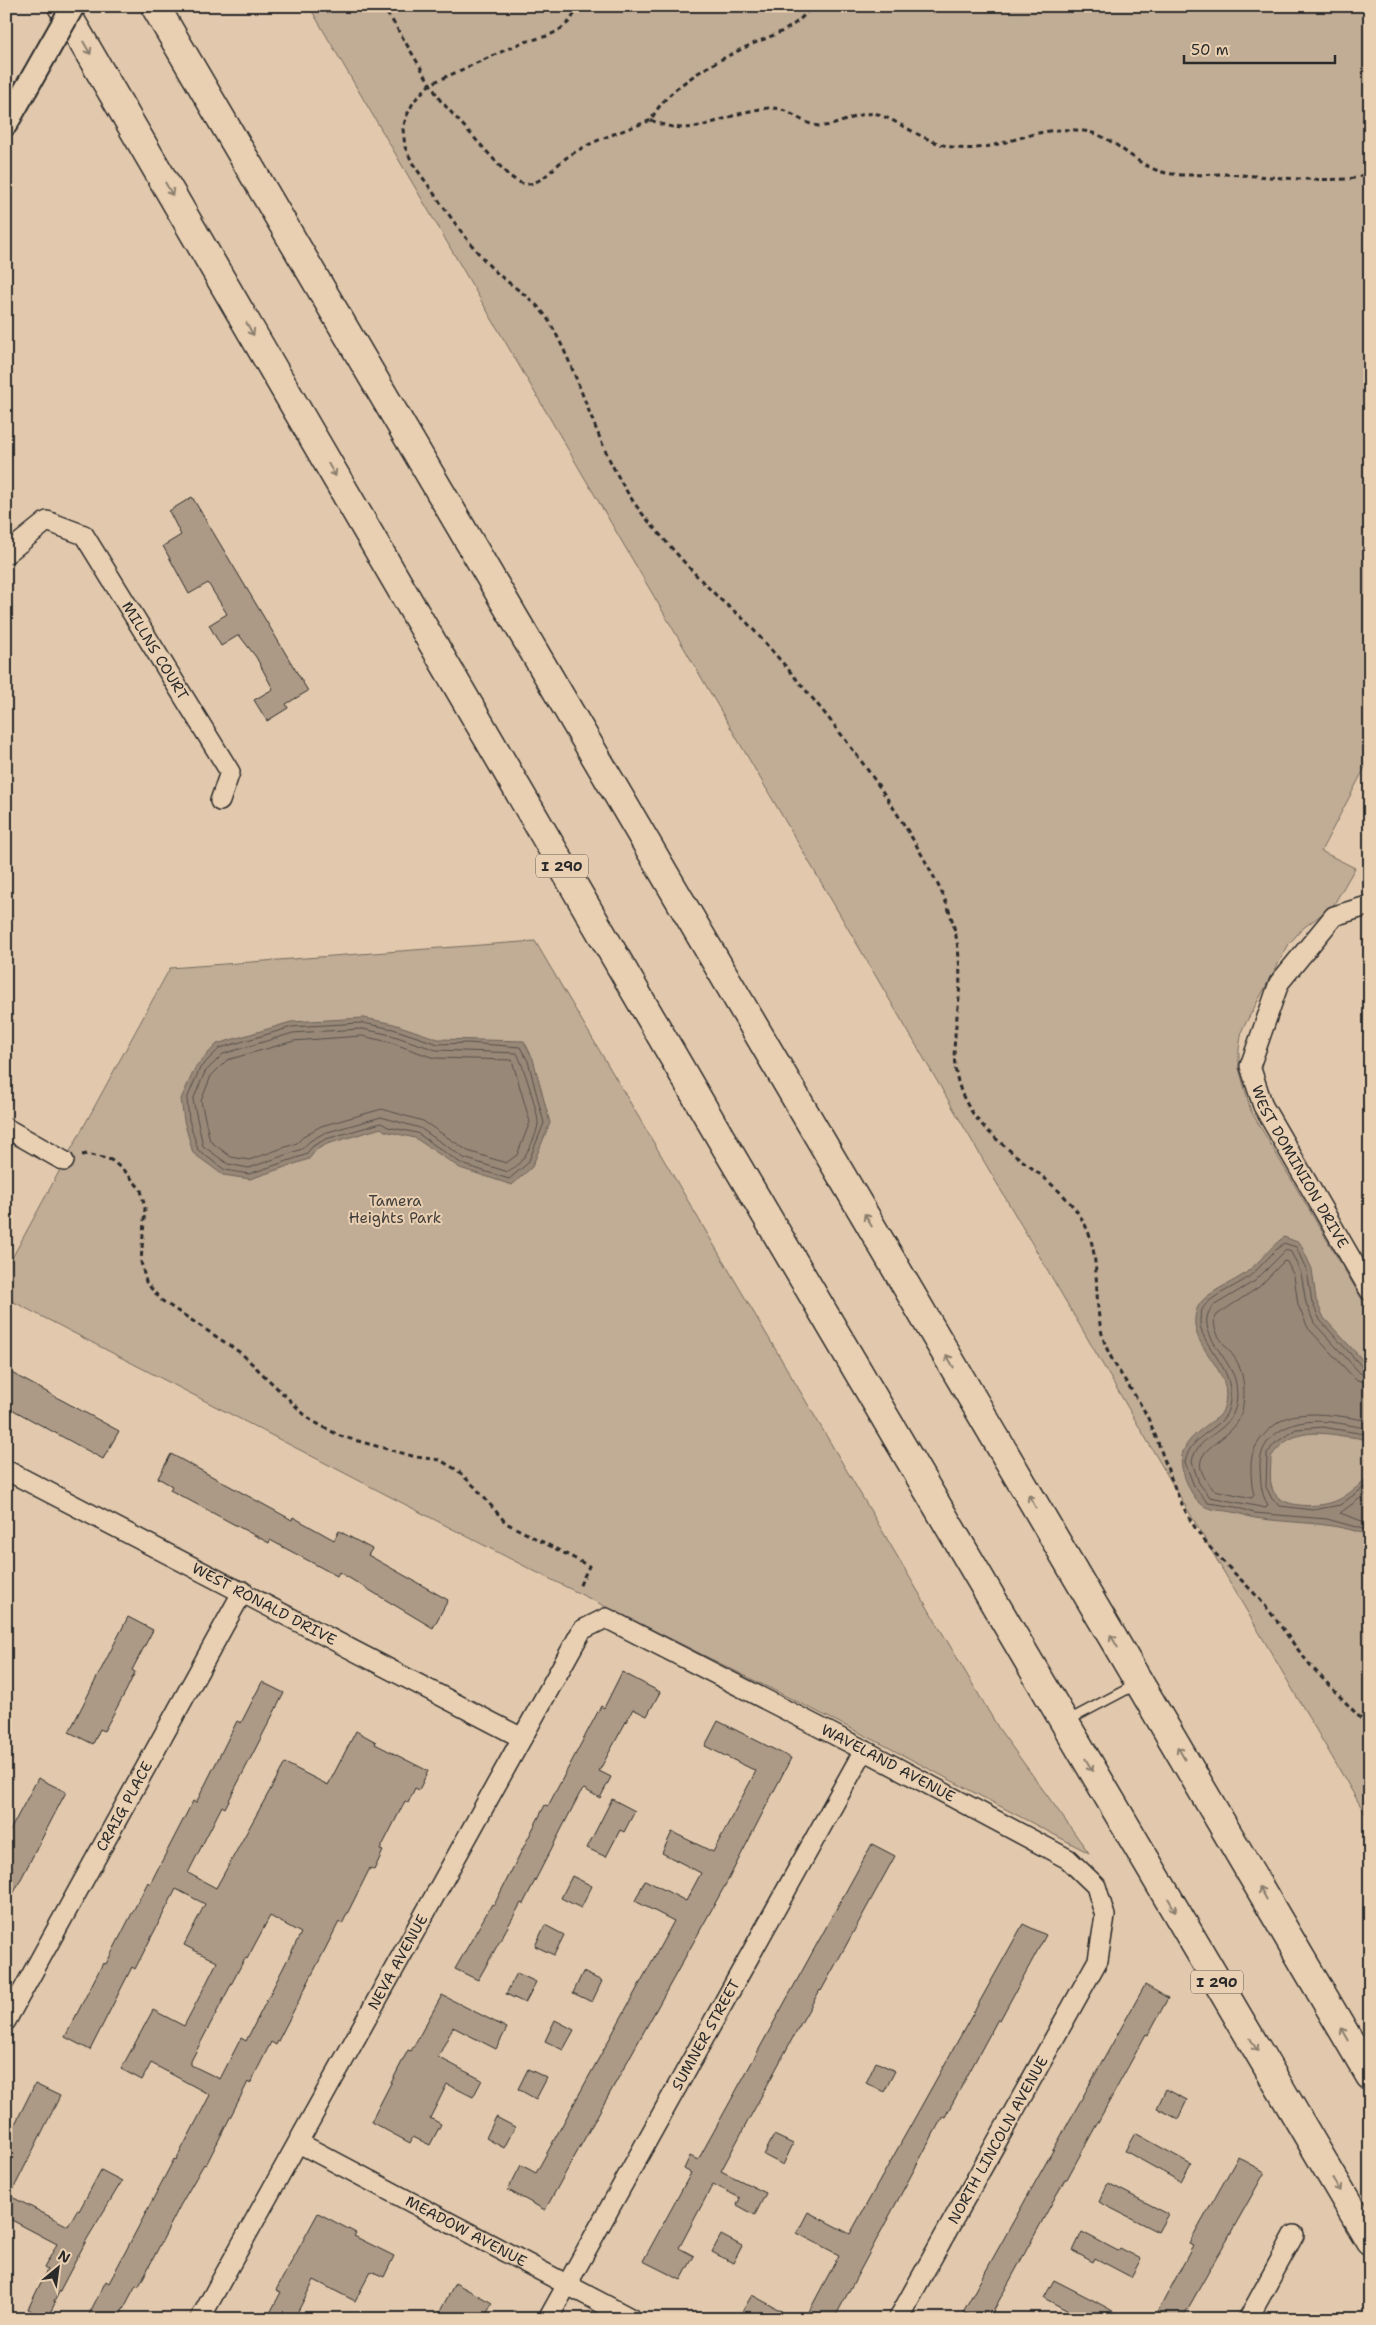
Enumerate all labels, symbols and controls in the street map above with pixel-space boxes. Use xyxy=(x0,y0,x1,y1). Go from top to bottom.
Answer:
scale bar xyxy=(1184,32,1335,64)
text: 50 m xyxy=(1191,40,1229,60)
one-way arrow xyxy=(82,41,92,55)
one-way arrow xyxy=(164,181,174,195)
one-way arrow xyxy=(246,322,256,336)
one-way arrow xyxy=(327,462,337,476)
street label: MILLNS COURT xyxy=(117,598,193,704)
road number: I 290 xyxy=(536,854,588,878)
street label: WEST DOMINION DRIVE xyxy=(1247,1083,1353,1252)
park label: Tamera Heights Park xyxy=(349,1191,441,1228)
one-way arrow xyxy=(862,1214,872,1228)
one-way arrow xyxy=(945,1353,955,1368)
one-way arrow xyxy=(1027,1494,1037,1508)
street label: WEST RONALD DRIVE xyxy=(189,1558,340,1650)
one-way arrow xyxy=(1109,1634,1119,1648)
street label: WAVELAND AVENUE xyxy=(818,1720,959,1807)
one-way arrow xyxy=(1175,1747,1185,1761)
one-way arrow xyxy=(1085,1757,1095,1771)
street label: CRAIG PLACE xyxy=(91,1758,157,1855)
one-way arrow xyxy=(1257,1887,1267,1901)
one-way arrow xyxy=(1167,1897,1177,1911)
street label: NEVA AVENUE xyxy=(363,1911,432,2013)
road number: I 290 xyxy=(1191,1970,1243,1994)
street label: SUMNER STREET xyxy=(667,1976,745,2094)
one-way arrow xyxy=(1340,2026,1350,2041)
one-way arrow xyxy=(1250,2037,1260,2051)
street label: NORTH LINCOLN AVENUE xyxy=(943,2052,1053,2228)
one-way arrow xyxy=(1332,2177,1342,2191)
street label: MEADOW AVENUE xyxy=(402,2191,530,2272)
north arrow xyxy=(32,2242,82,2292)
text: N xyxy=(55,2246,74,2267)

